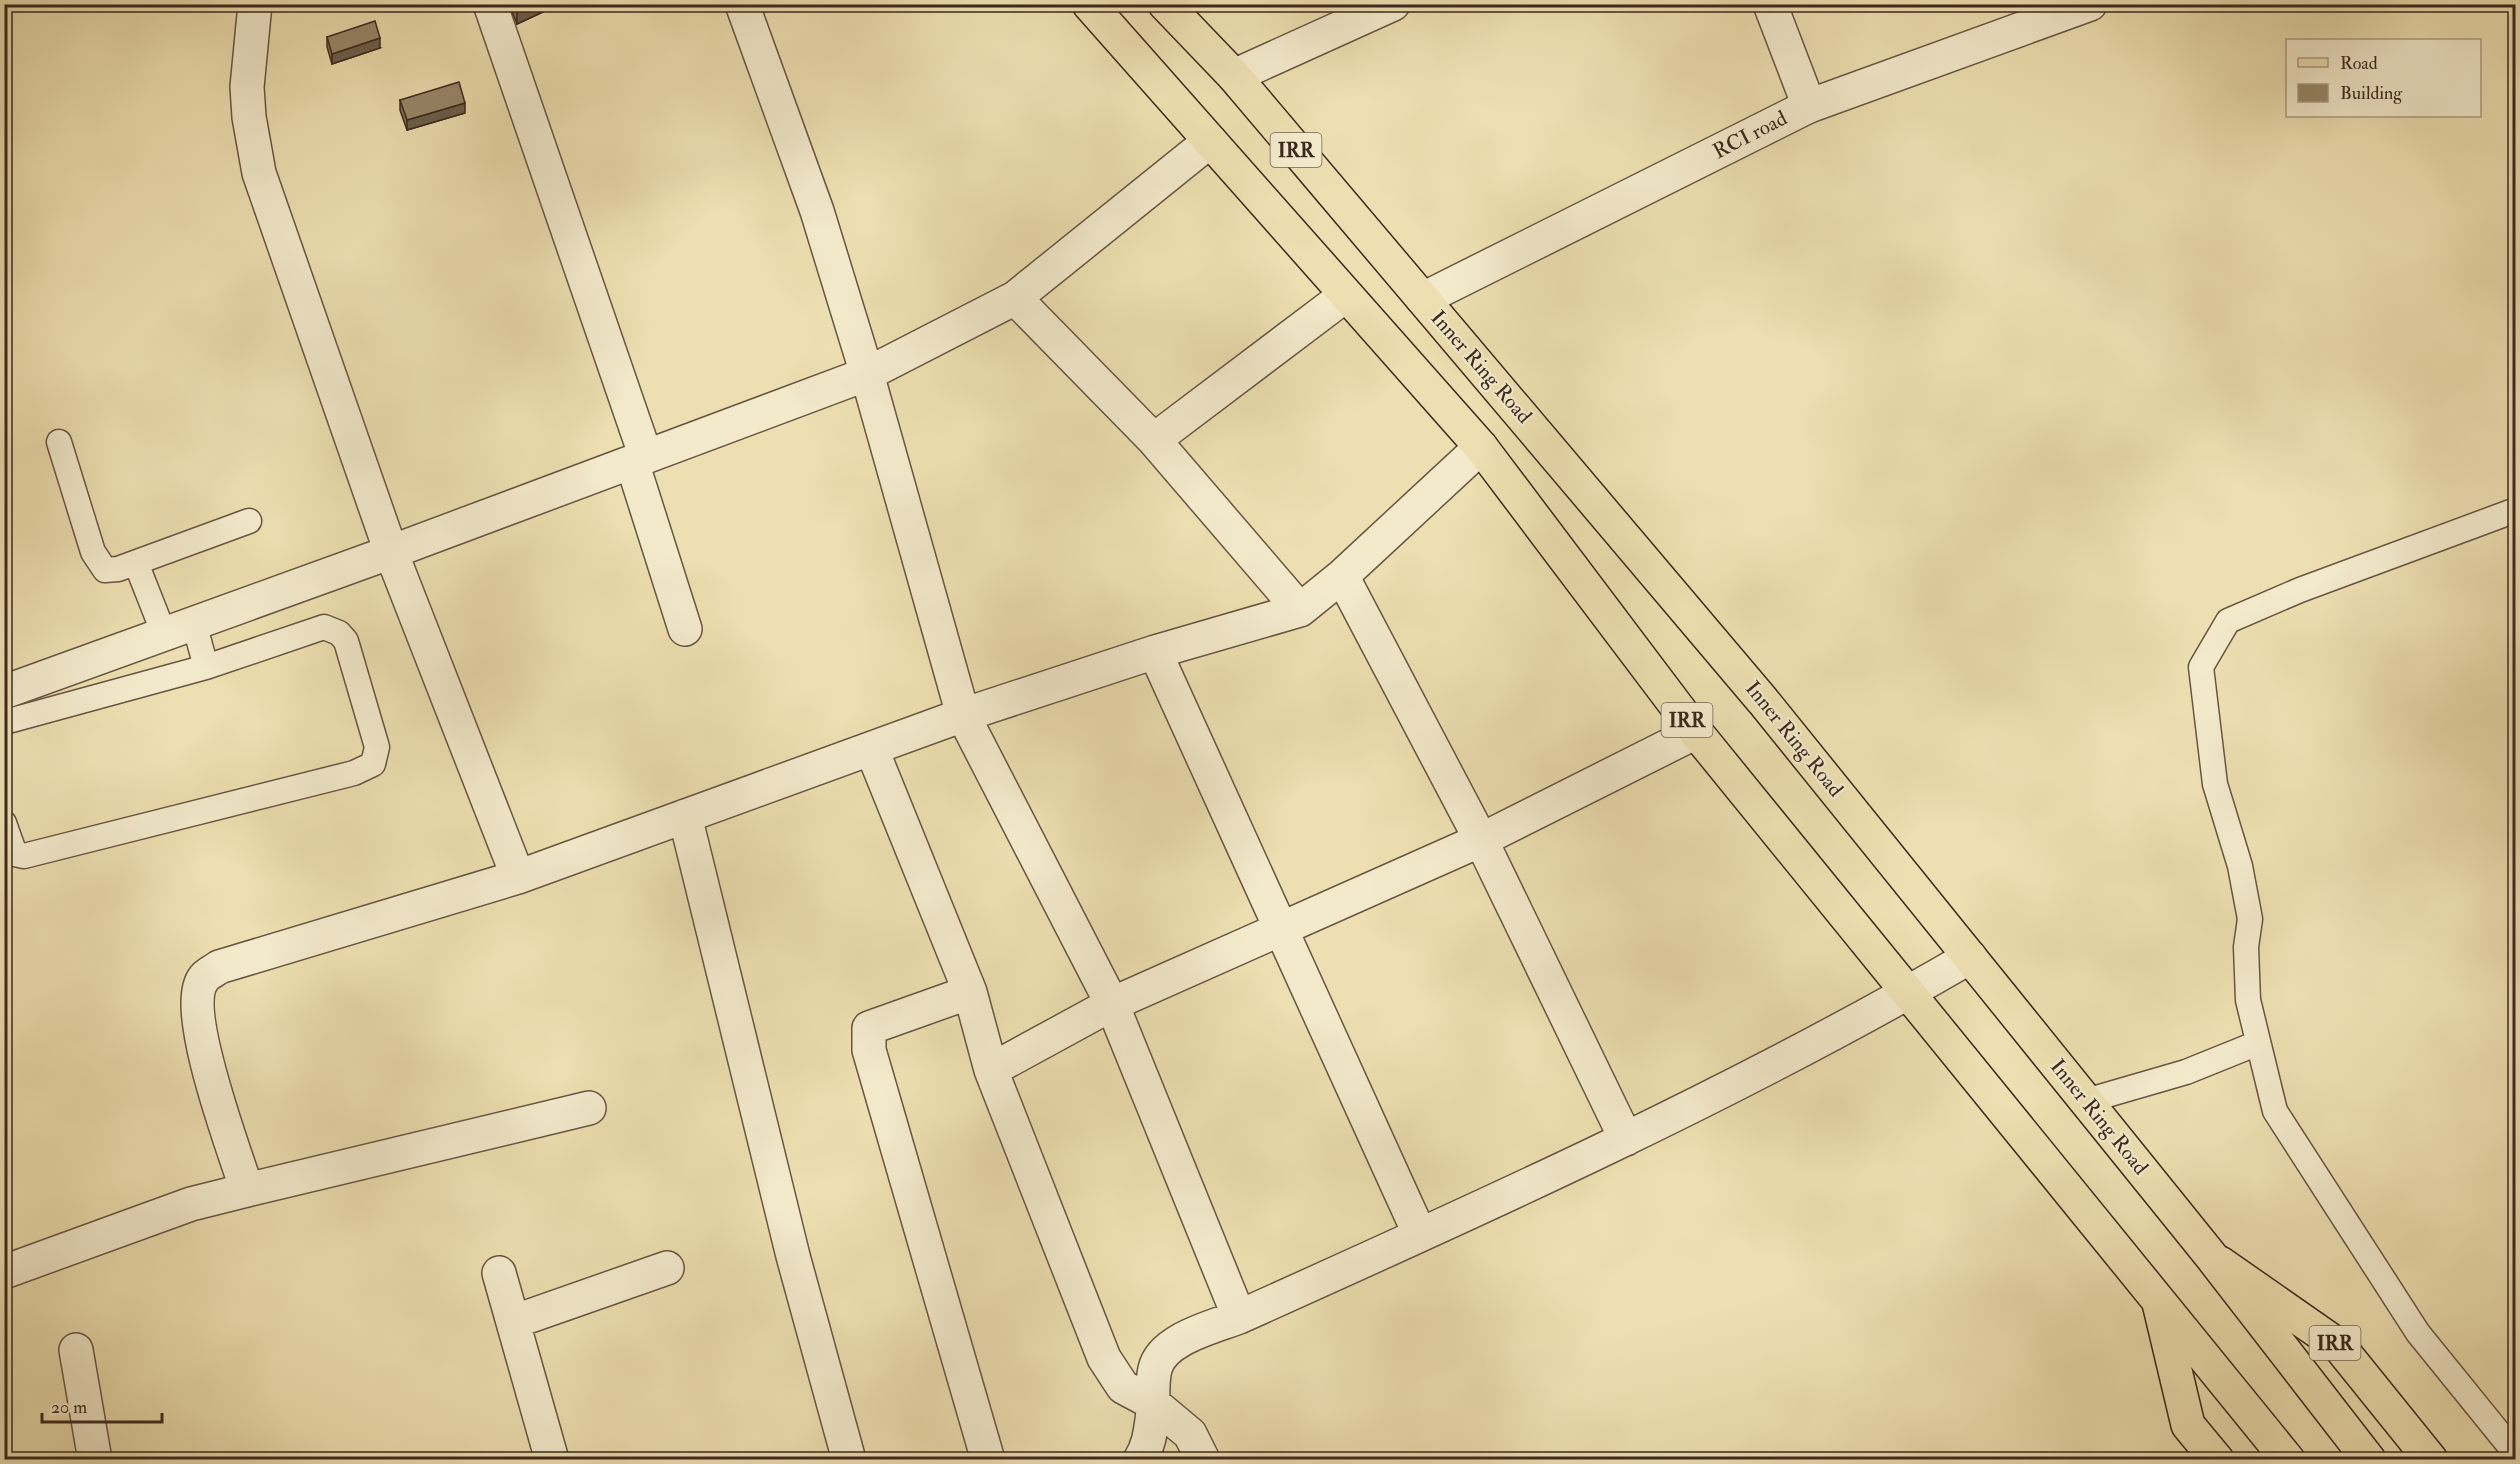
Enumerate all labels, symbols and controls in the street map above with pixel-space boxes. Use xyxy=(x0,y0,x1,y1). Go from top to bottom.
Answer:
legend xyxy=(2286,39,2481,117)
text: Road xyxy=(2340,52,2378,75)
text: Building xyxy=(2340,82,2403,105)
street label: RCI road xyxy=(1708,105,1792,165)
road number: IRR xyxy=(1270,133,1322,167)
street label: Inner Ring Road xyxy=(1424,305,1538,430)
street label: Inner Ring Road xyxy=(1739,676,1849,803)
road number: IRR xyxy=(1662,703,1712,737)
street label: Inner Ring Road xyxy=(2044,1054,2154,1181)
road number: IRR xyxy=(2310,1326,2360,1360)
scale bar xyxy=(42,1386,162,1424)
text: 20 m xyxy=(51,1396,87,1419)

